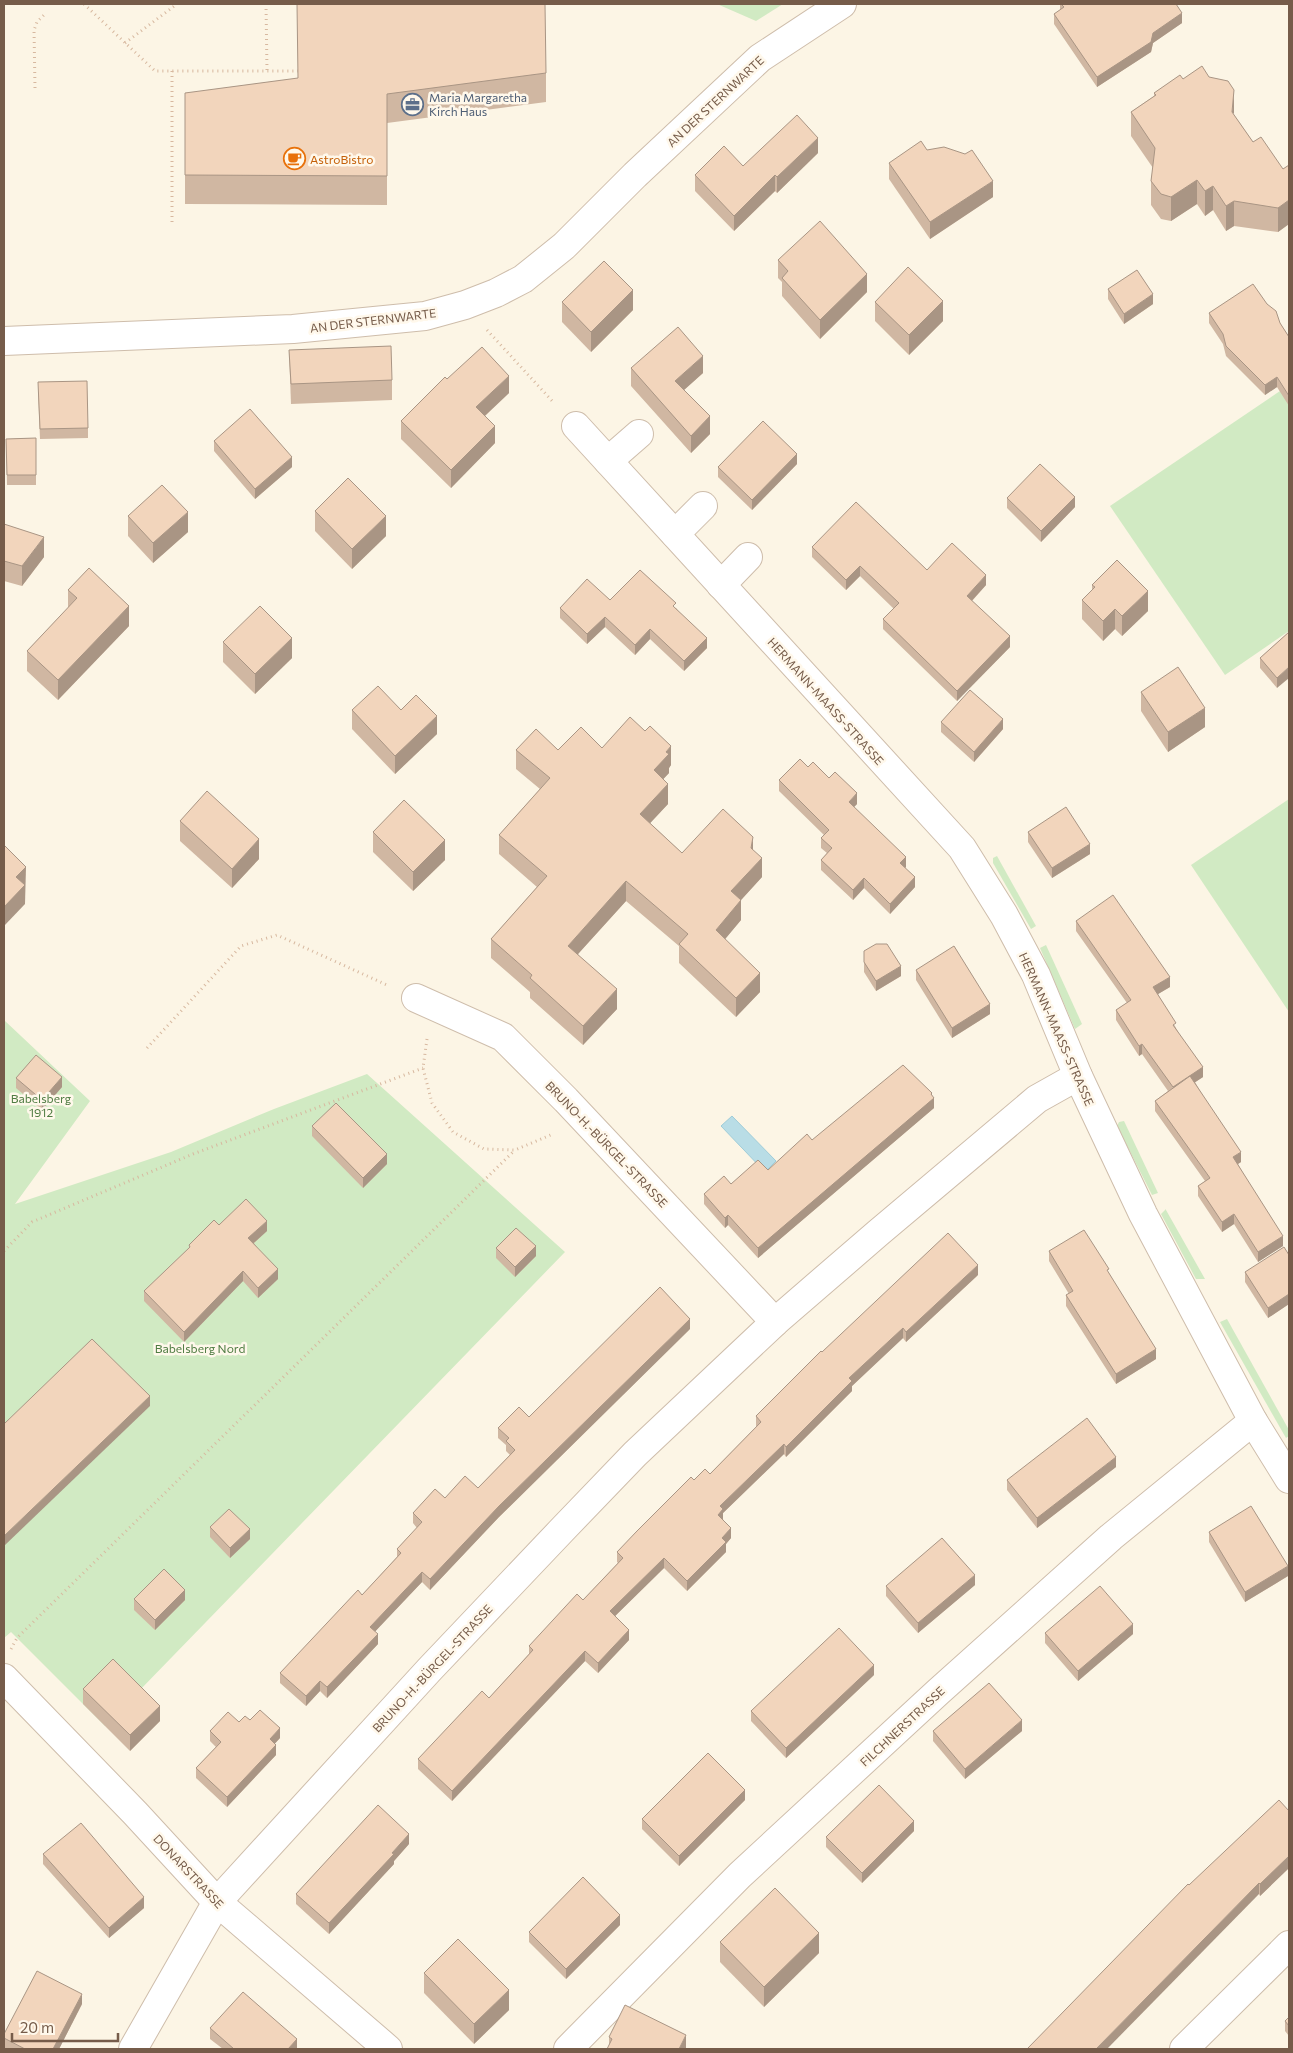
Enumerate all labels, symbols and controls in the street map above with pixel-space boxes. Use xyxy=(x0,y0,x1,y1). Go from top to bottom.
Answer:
street label: AN DER STERNWARTE xyxy=(664,53,766,149)
place label: Maria Margaretha Kirch Haus xyxy=(429,90,527,118)
office icon: Maria Margaretha Kirch Haus xyxy=(401,92,425,116)
cafe icon: AstroBistro xyxy=(282,147,306,171)
place label: AstroBistro xyxy=(310,152,373,166)
street label: AN DER STERNWARTE xyxy=(309,305,437,335)
street label: HERMANN-MAASS-STRASSE xyxy=(765,635,887,767)
street label: HERMANN-MAASS-STRASSE xyxy=(1017,950,1097,1108)
street label: BRUNO-H.-BÜRGEL-STRASSE xyxy=(543,1078,671,1210)
park label: Babelsberg 1912 xyxy=(11,1091,72,1119)
park label: Babelsberg Nord xyxy=(155,1341,245,1355)
street label: BRUNO-H.-BÜRGEL-STRASSE xyxy=(369,1601,495,1735)
street label: FILCHNERSTRASSE xyxy=(857,1683,947,1769)
street label: DONARSTRASSE xyxy=(151,1831,227,1911)
scale bar xyxy=(12,2010,119,2042)
text: 20 m xyxy=(20,2018,54,2036)

